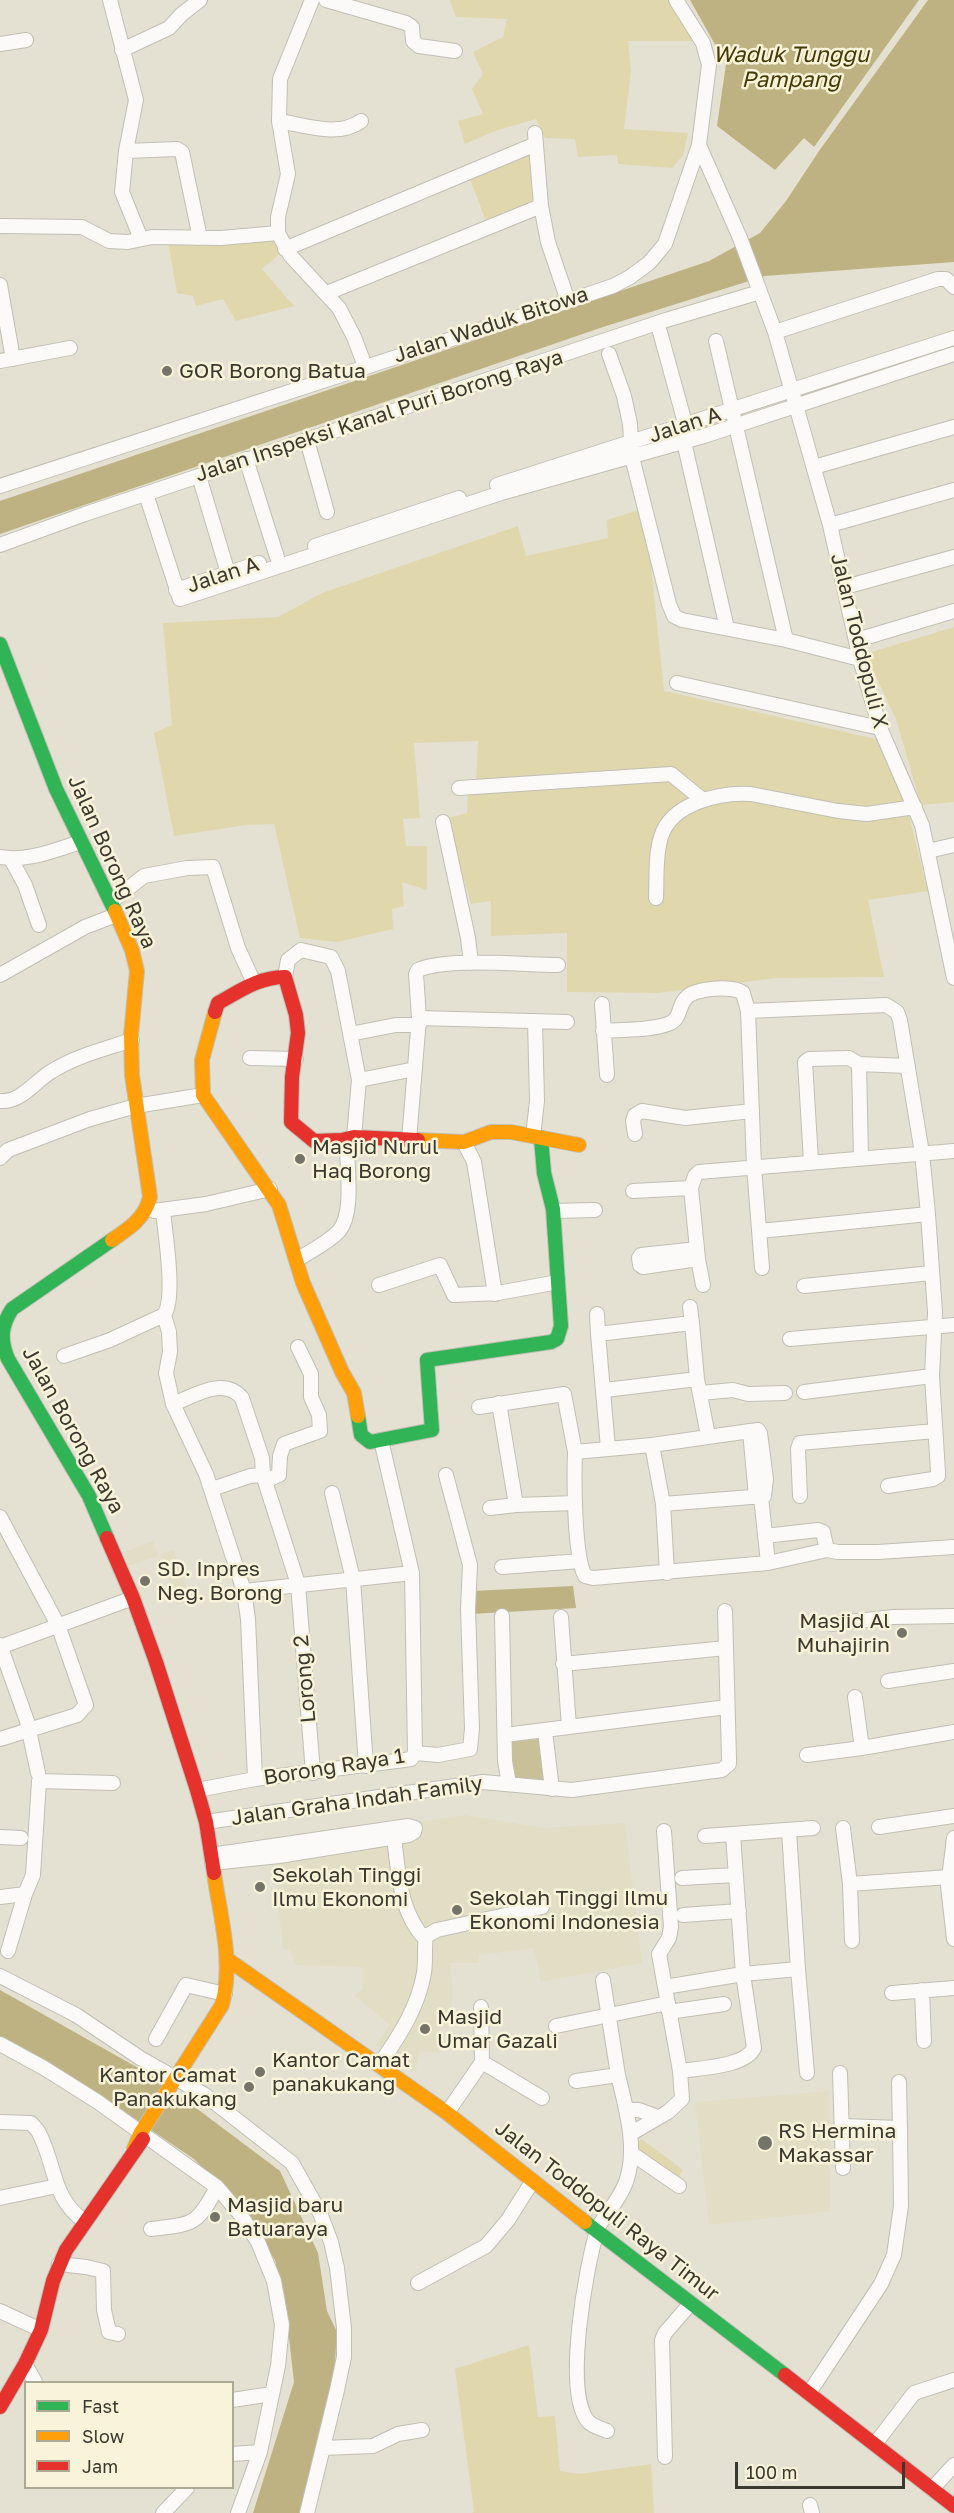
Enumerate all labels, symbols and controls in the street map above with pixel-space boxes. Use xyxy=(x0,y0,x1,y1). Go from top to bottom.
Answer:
water label: Waduk Tunggu Pampang xyxy=(713,42,869,94)
street label: Jalan Waduk Bitowa xyxy=(391,282,591,368)
street label: Jalan Inspeksi Kanal Puri Borong Raya xyxy=(192,345,566,487)
place label: GOR Borong Batua xyxy=(179,358,366,384)
marker: GOR Borong Batua xyxy=(160,364,174,378)
street label: Jalan A xyxy=(646,402,724,448)
street label: Jalan Toddopuli X xyxy=(825,551,893,731)
street label: Jalan A xyxy=(184,552,262,598)
street label: Jalan Borong Raya xyxy=(62,771,162,953)
place label: Masjid Nurul Haq Borong xyxy=(312,1134,439,1184)
marker: Masjid Nurul Haq Borong xyxy=(293,1152,307,1166)
street label: Jalan Borong Raya xyxy=(17,1342,129,1518)
place label: SD. Inpres Neg. Borong xyxy=(157,1556,283,1606)
marker: SD. Inpres Neg. Borong xyxy=(138,1574,152,1588)
place label: Masjid Al Muhajirin xyxy=(796,1608,890,1658)
marker: Masjid Al Muhajirin xyxy=(895,1626,909,1640)
street label: Lorong 2 xyxy=(289,1634,321,1724)
street label: Borong Raya 1 xyxy=(262,1743,406,1791)
street label: Jalan Graha Indah Family xyxy=(230,1771,484,1831)
place label: Sekolah Tinggi Ilmu Ekonomi xyxy=(272,1862,421,1912)
marker: Sekolah Tinggi Ilmu Ekonomi xyxy=(253,1880,267,1894)
place label: Sekolah Tinggi Ilmu Ekonomi Indonesia xyxy=(469,1885,668,1935)
marker: Sekolah Tinggi Ilmu Ekonomi Indonesia xyxy=(450,1903,464,1917)
place label: Masjid Umar Gazali xyxy=(437,2004,558,2054)
marker: Masjid Umar Gazali xyxy=(418,2022,432,2036)
place label: Kantor Camat panakukang xyxy=(272,2047,410,2097)
place label: Kantor Camat Panakukang xyxy=(99,2062,237,2112)
marker: Kantor Camat panakukang xyxy=(253,2065,267,2079)
marker: Kantor Camat Panakukang xyxy=(242,2080,256,2094)
street label: Jalan Toddopuli Raya Timur xyxy=(490,2116,724,2306)
place label: RS Hermina Makassar xyxy=(778,2118,896,2168)
marker: RS Hermina Makassar xyxy=(756,2134,774,2152)
place label: Masjid baru Batuaraya xyxy=(227,2192,343,2242)
marker: Masjid baru Batuaraya xyxy=(208,2210,222,2224)
legend xyxy=(24,2381,234,2489)
text: Fast xyxy=(82,2395,119,2417)
text: Slow xyxy=(82,2425,124,2447)
scale bar xyxy=(738,2450,908,2488)
text: Jam xyxy=(82,2455,118,2477)
text: 100 m xyxy=(746,2461,797,2483)

